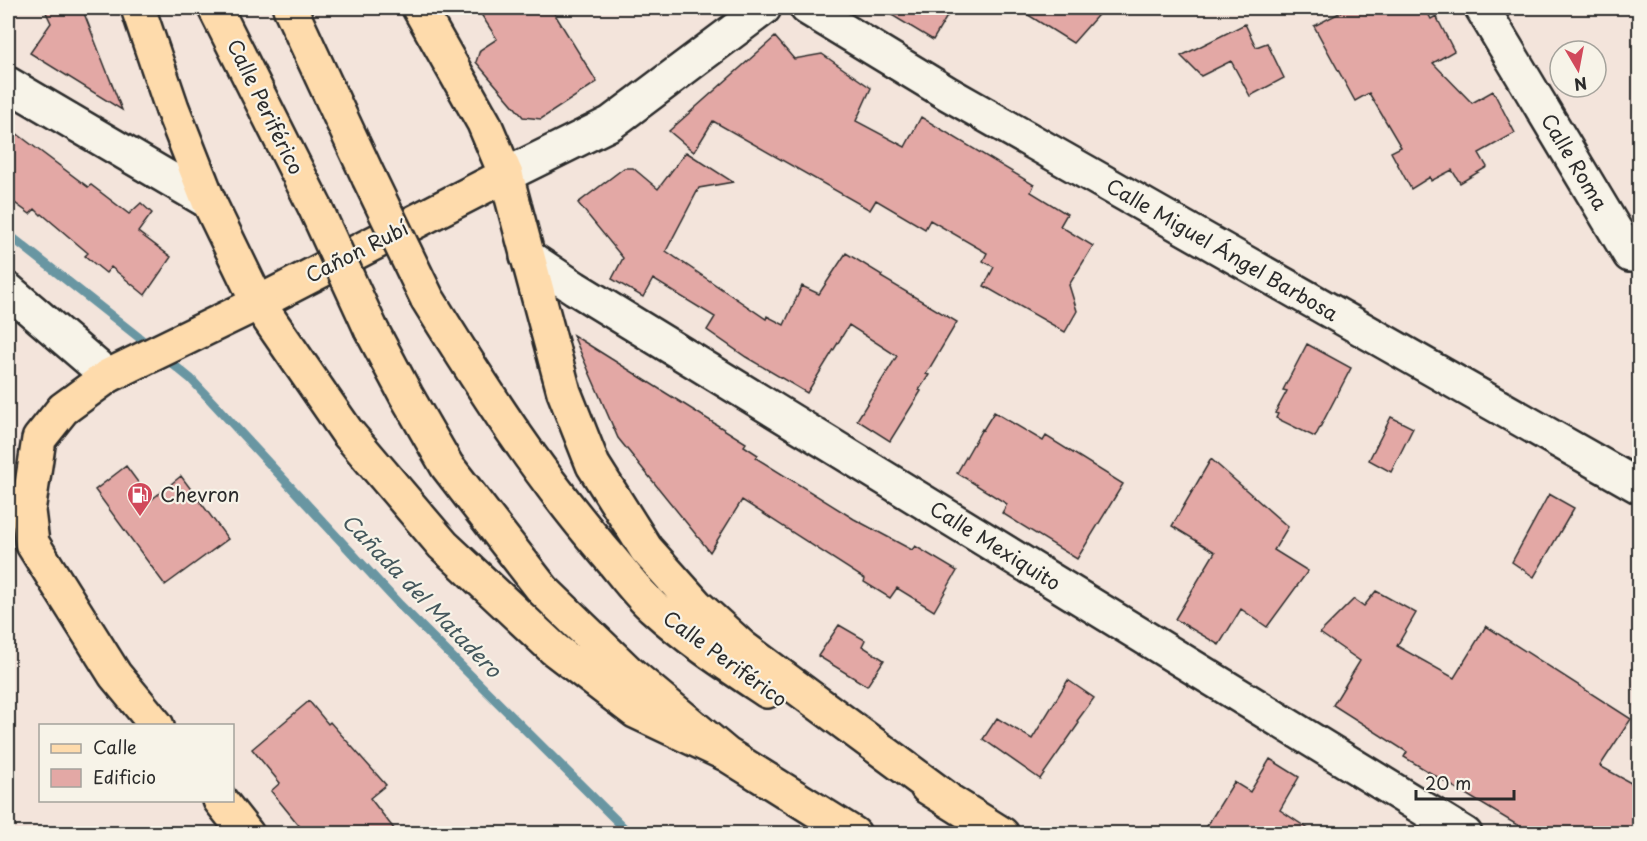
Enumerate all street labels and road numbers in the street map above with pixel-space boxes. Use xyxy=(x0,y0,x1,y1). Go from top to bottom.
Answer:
street label: Calle Periférico xyxy=(220,34,312,179)
street label: Calle Roma xyxy=(1534,107,1616,216)
street label: Calle Miguel Ángel Barbosa xyxy=(1101,170,1345,328)
street label: Cañon Rubí xyxy=(300,212,413,290)
street label: Calle Mexiquito xyxy=(924,493,1067,597)
street label: Calle Periférico xyxy=(657,603,794,714)

